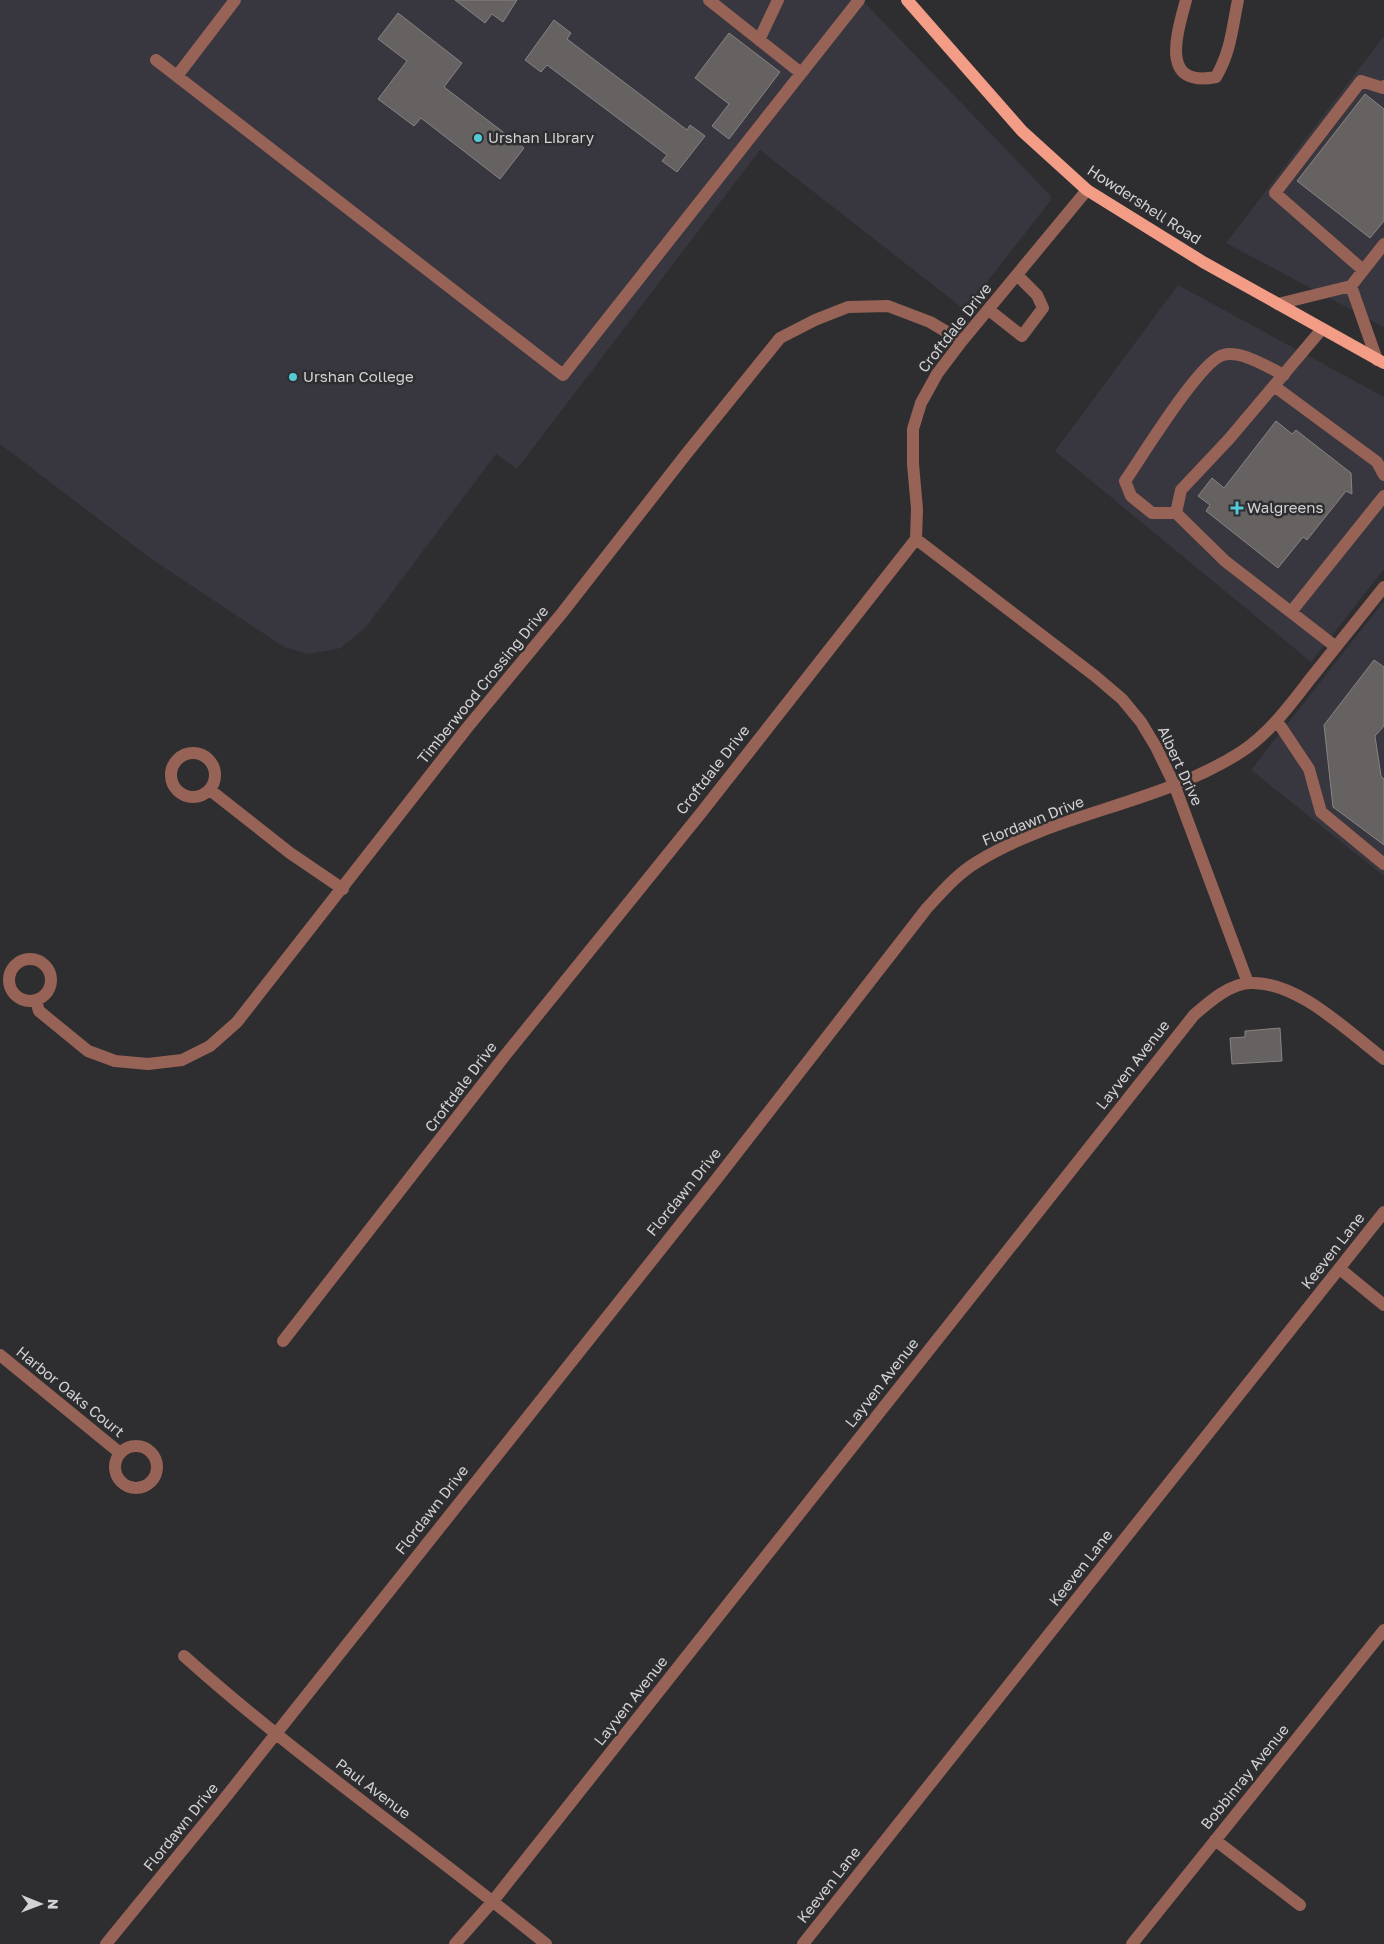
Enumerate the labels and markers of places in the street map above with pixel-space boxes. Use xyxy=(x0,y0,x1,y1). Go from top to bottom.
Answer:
place label: Urshan Library xyxy=(488,128,595,146)
marker: Urshan Library xyxy=(472,132,484,144)
place label: Urshan College xyxy=(303,367,414,385)
marker: Urshan College xyxy=(287,371,299,383)
place label: Walgreens xyxy=(1247,498,1323,516)
marker: Walgreens xyxy=(1231,502,1243,514)

